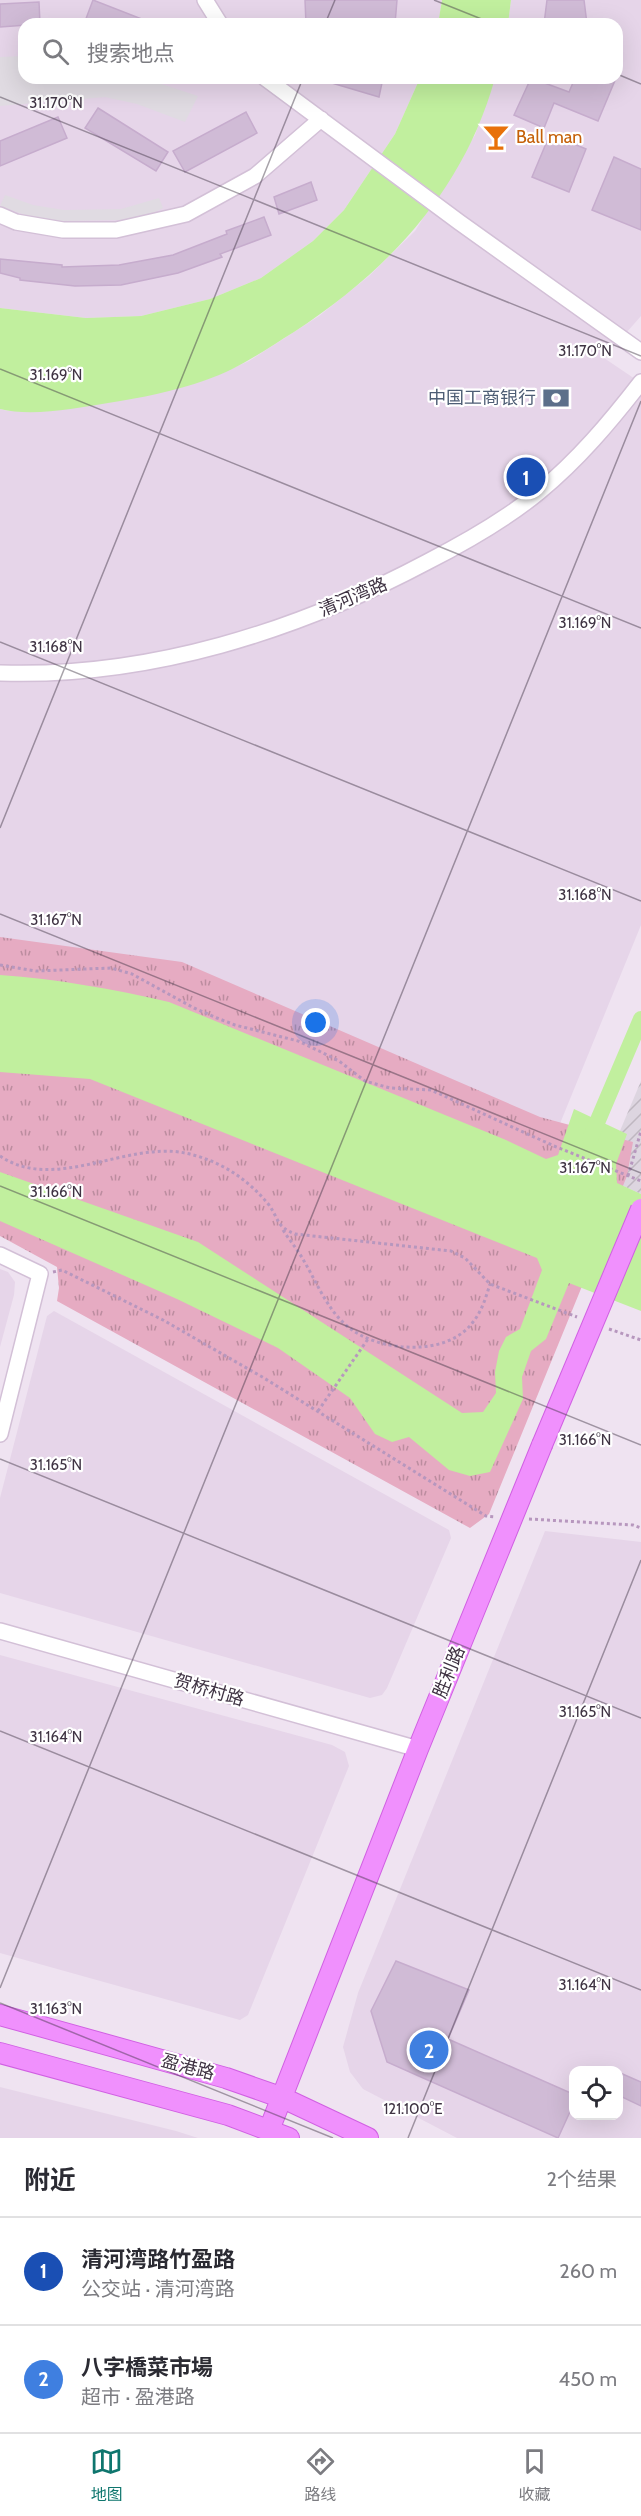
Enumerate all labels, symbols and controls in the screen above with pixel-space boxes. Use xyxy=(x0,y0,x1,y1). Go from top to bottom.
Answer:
search box xyxy=(18,18,623,84)
icon: search xyxy=(39,35,72,68)
text: 搜索地点 xyxy=(87,40,175,67)
text: 31.170°N xyxy=(29,94,83,112)
bar icon: Ball man xyxy=(481,122,511,152)
place label: Ball man xyxy=(516,126,582,148)
text: 31.170°N xyxy=(558,342,612,360)
text: 31.169°N xyxy=(30,366,82,384)
bank icon: 中国工商银行 xyxy=(541,383,571,413)
place label: 中国工商银行 xyxy=(428,387,536,409)
pin: 1 xyxy=(506,454,546,500)
street label: 清河湾路 xyxy=(316,573,390,621)
text: 31.169°N xyxy=(559,614,611,632)
text: 31.168°N xyxy=(29,638,83,656)
text: 31.168°N xyxy=(558,886,612,904)
text: 31.167°N xyxy=(30,911,82,929)
your location xyxy=(301,1008,330,1037)
text: 31.167°N xyxy=(559,1159,611,1177)
text: 31.166°N xyxy=(30,1183,82,1201)
text: 31.166°N xyxy=(559,1431,611,1449)
text: 31.165°N xyxy=(30,1456,82,1474)
street label: 胜利路 xyxy=(429,1643,469,1701)
street label: 贺桥村路 xyxy=(171,1670,247,1710)
text: 31.165°N xyxy=(559,1703,611,1721)
text: 31.164°N xyxy=(30,1728,82,1746)
text: 31.164°N xyxy=(559,1976,611,1994)
text: 31.163°N xyxy=(30,2000,82,2018)
pin: 2 xyxy=(410,2028,448,2072)
street label: 盈港路 xyxy=(159,2049,217,2085)
map controls xyxy=(569,2066,623,2120)
button: locate xyxy=(569,2066,623,2120)
text: 121.100°E xyxy=(383,2100,443,2118)
text: 附近 xyxy=(24,2164,76,2196)
text: 2个结果 xyxy=(547,2167,617,2191)
text: 清河湾路竹盈路 xyxy=(81,2246,235,2273)
text: 1 xyxy=(40,2259,47,2283)
text: 260 m xyxy=(559,2259,617,2283)
text: 公交站 · 清河湾路 xyxy=(81,2277,235,2301)
text: 八字橋菜市場 xyxy=(81,2354,213,2381)
text: 2 xyxy=(38,2367,49,2391)
text: 450 m xyxy=(559,2367,617,2391)
text: 超市 · 盈港路 xyxy=(81,2385,195,2409)
tab: 地图 xyxy=(90,2445,123,2505)
tab: 路线 xyxy=(304,2445,337,2505)
tab: 收藏 xyxy=(518,2445,551,2505)

